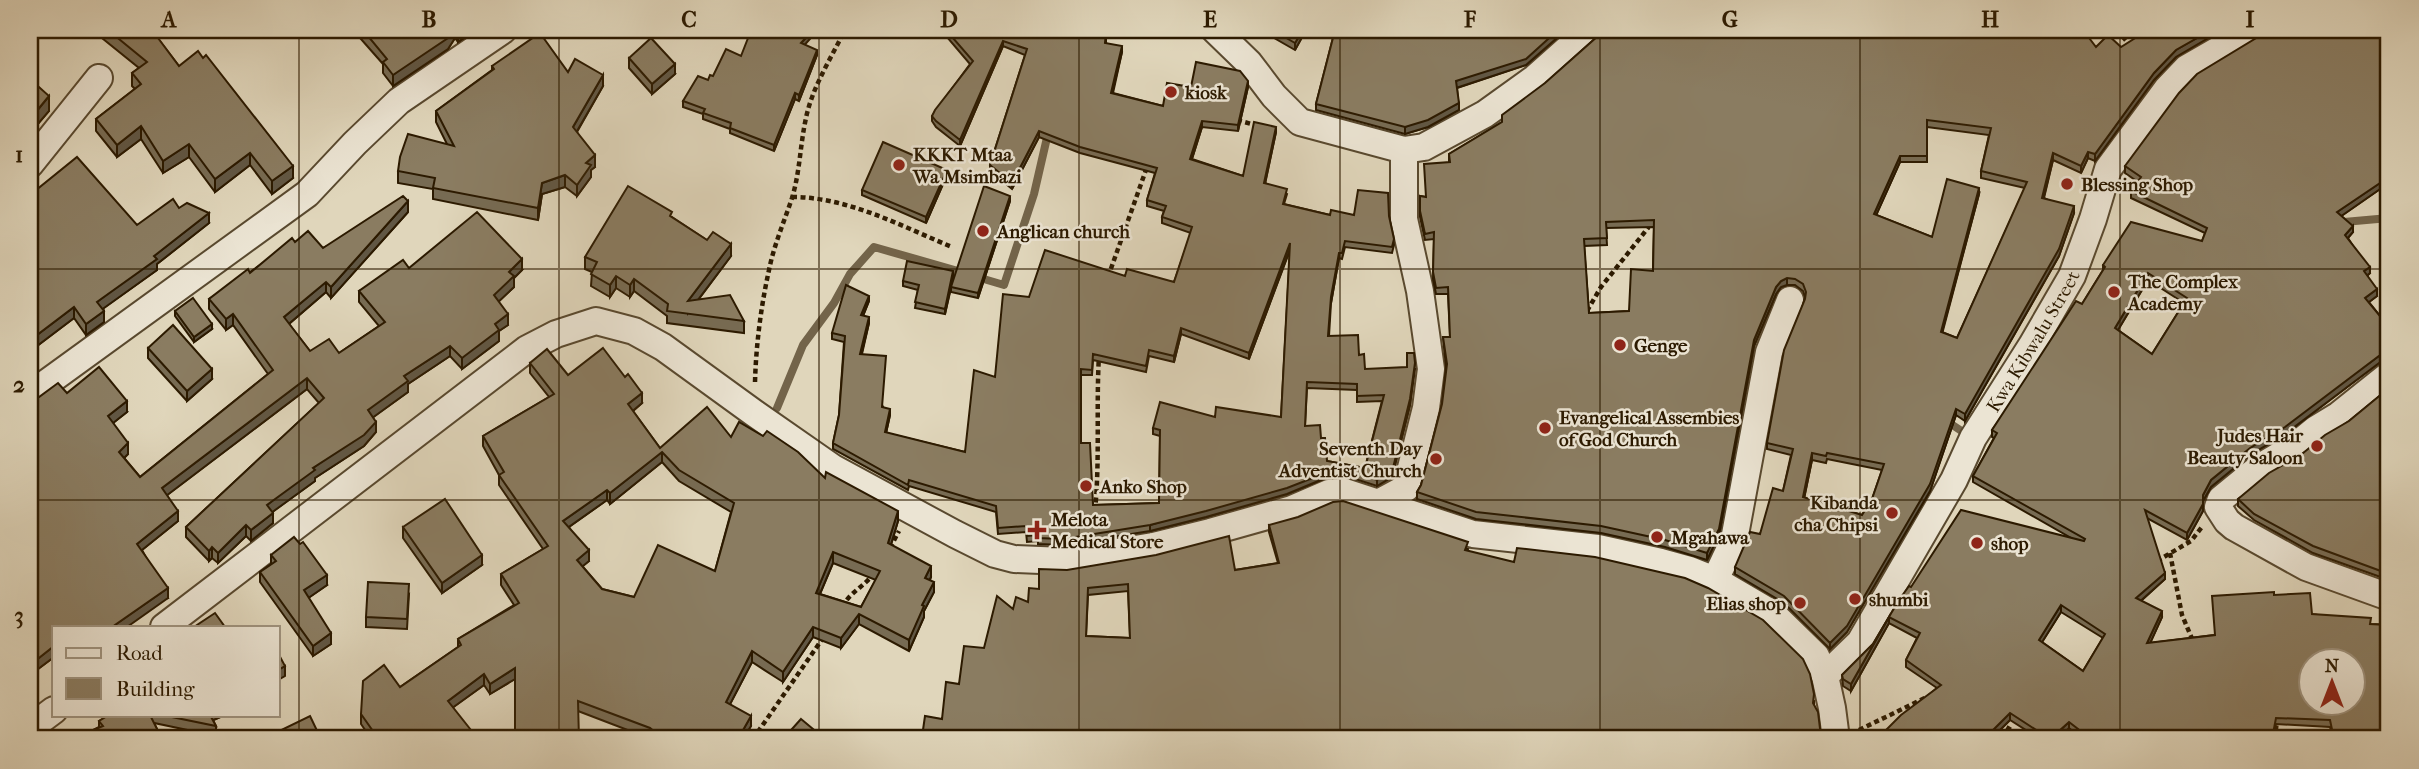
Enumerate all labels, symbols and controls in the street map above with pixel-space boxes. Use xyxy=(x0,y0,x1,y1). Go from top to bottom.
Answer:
text: A xyxy=(160,6,178,33)
text: B xyxy=(422,6,437,33)
text: C xyxy=(681,6,697,33)
text: D xyxy=(940,6,958,33)
text: E xyxy=(1203,6,1217,33)
text: F xyxy=(1463,6,1477,33)
text: G xyxy=(1722,6,1738,33)
text: H xyxy=(1981,6,1999,33)
text: I xyxy=(2246,6,2255,33)
place label: kiosk xyxy=(1184,82,1228,104)
marker: kiosk xyxy=(1163,84,1179,100)
text: 1 xyxy=(15,141,23,168)
place label: KKKT Mtaa Wa Msimbazi xyxy=(912,144,1022,188)
marker: KKKT Mtaa Wa Msimbazi xyxy=(891,157,907,173)
place label: Blessing Shop xyxy=(2081,174,2193,196)
marker: Blessing Shop xyxy=(2059,176,2075,192)
place label: Anglican church xyxy=(996,221,1130,243)
marker: Anglican church xyxy=(975,223,991,239)
street label: Kwa Kibwalu Street xyxy=(1982,268,2085,416)
place label: The Complex Academy xyxy=(2127,271,2239,315)
marker: The Complex Academy xyxy=(2106,284,2122,300)
place label: Genge xyxy=(1634,335,1688,357)
marker: Genge xyxy=(1612,337,1628,353)
text: 2 xyxy=(13,371,25,398)
place label: Evangelical Assembies of God Church xyxy=(1559,407,1739,451)
marker: Evangelical Assembies of God Church xyxy=(1537,420,1553,436)
place label: Judes Hair Beauty Saloon xyxy=(2187,425,2304,469)
place label: Seventh Day Adventist Church xyxy=(1278,438,1423,482)
marker: Judes Hair Beauty Saloon xyxy=(2309,438,2325,454)
marker: Seventh Day Adventist Church xyxy=(1428,451,1444,467)
place label: Anko Shop xyxy=(1099,476,1187,498)
marker: Anko Shop xyxy=(1078,478,1094,494)
place label: Kibanda cha Chipsi xyxy=(1794,492,1879,536)
marker: Kibanda cha Chipsi xyxy=(1884,505,1900,521)
place label: Melota Medical Store xyxy=(1050,509,1164,553)
marker: Melota Medical Store xyxy=(1029,522,1045,538)
place label: Mgahawa xyxy=(1670,527,1750,549)
marker: Mgahawa xyxy=(1649,529,1665,545)
place label: shop xyxy=(1991,533,2028,555)
marker: shop xyxy=(1969,535,1985,551)
place label: shumbi xyxy=(1869,589,1929,611)
marker: shumbi xyxy=(1847,591,1863,607)
place label: Elias shop xyxy=(1706,593,1786,615)
marker: Elias shop xyxy=(1792,595,1808,611)
text: 3 xyxy=(14,602,24,629)
legend xyxy=(52,626,280,716)
text: Road xyxy=(116,641,163,665)
north arrow xyxy=(2296,646,2366,716)
text: N xyxy=(2325,655,2340,677)
text: Building xyxy=(116,677,195,701)

